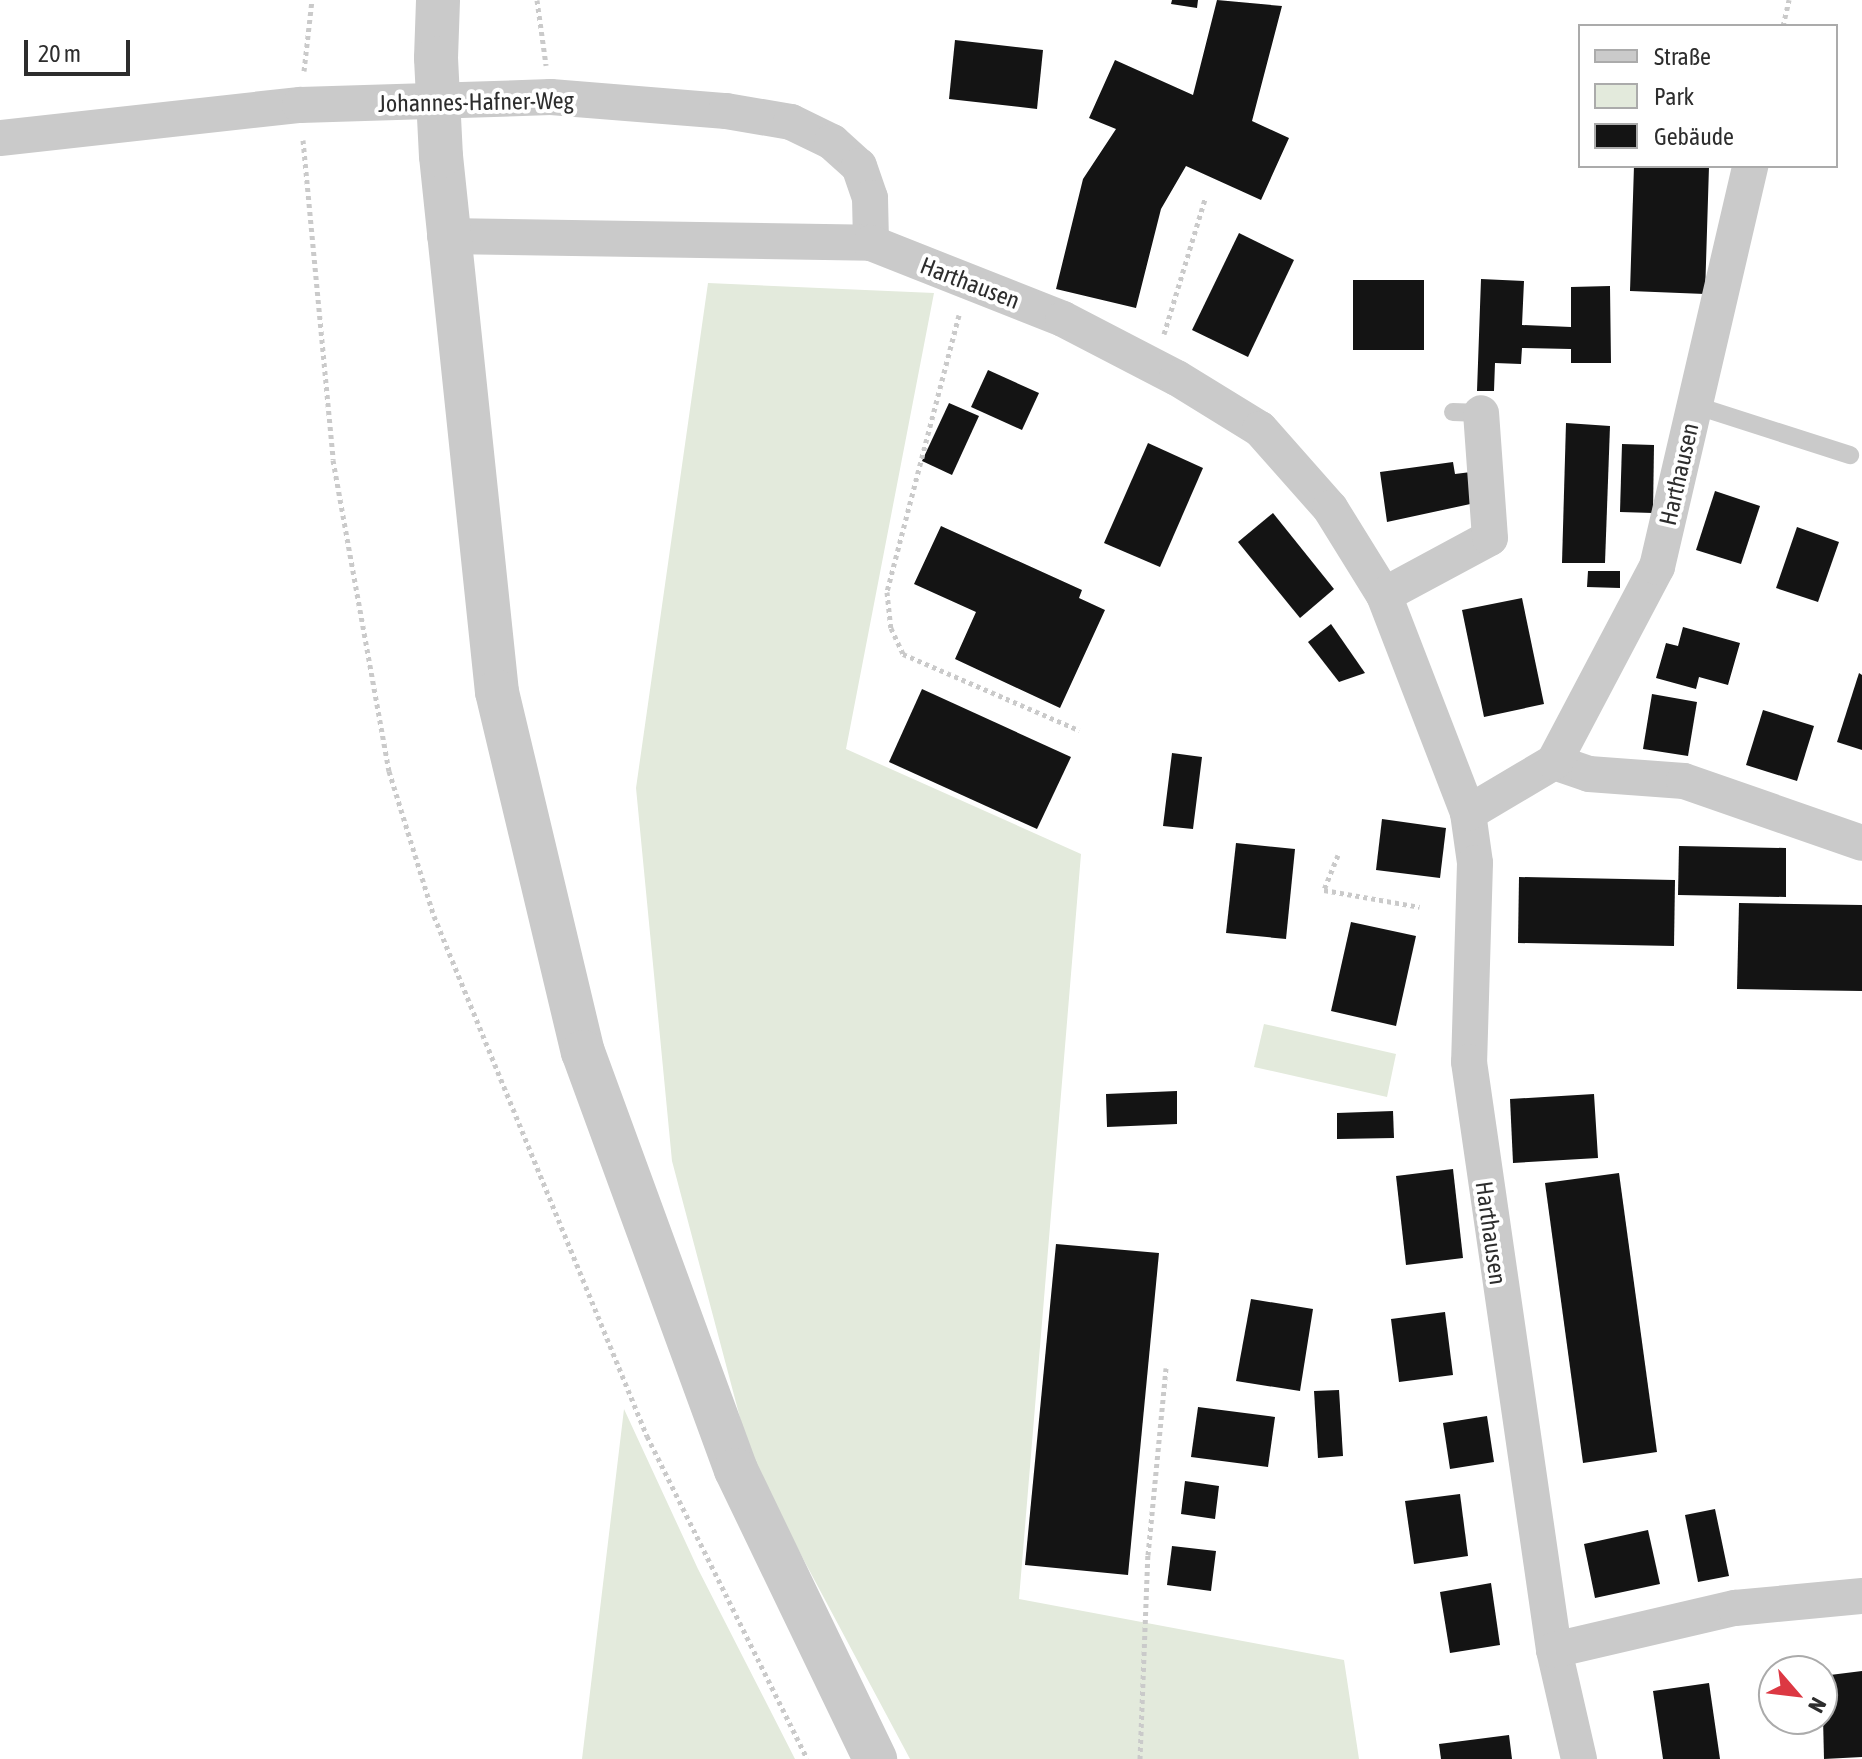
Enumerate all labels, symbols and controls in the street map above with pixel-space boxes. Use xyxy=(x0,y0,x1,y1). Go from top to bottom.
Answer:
scale bar xyxy=(28,24,134,74)
legend xyxy=(1578,24,1838,168)
text: 20 m xyxy=(38,40,81,67)
text: Straße xyxy=(1654,43,1711,70)
text: Park xyxy=(1654,83,1694,110)
street label: Johannes-Hafner-Weg xyxy=(378,86,574,118)
text: Gebäude xyxy=(1654,123,1734,150)
street label: Harthausen xyxy=(916,251,1024,315)
street label: Harthausen xyxy=(1653,420,1705,528)
street label: Harthausen xyxy=(1469,1179,1513,1287)
north arrow xyxy=(1758,1655,1838,1735)
text: N xyxy=(1803,1693,1832,1717)

